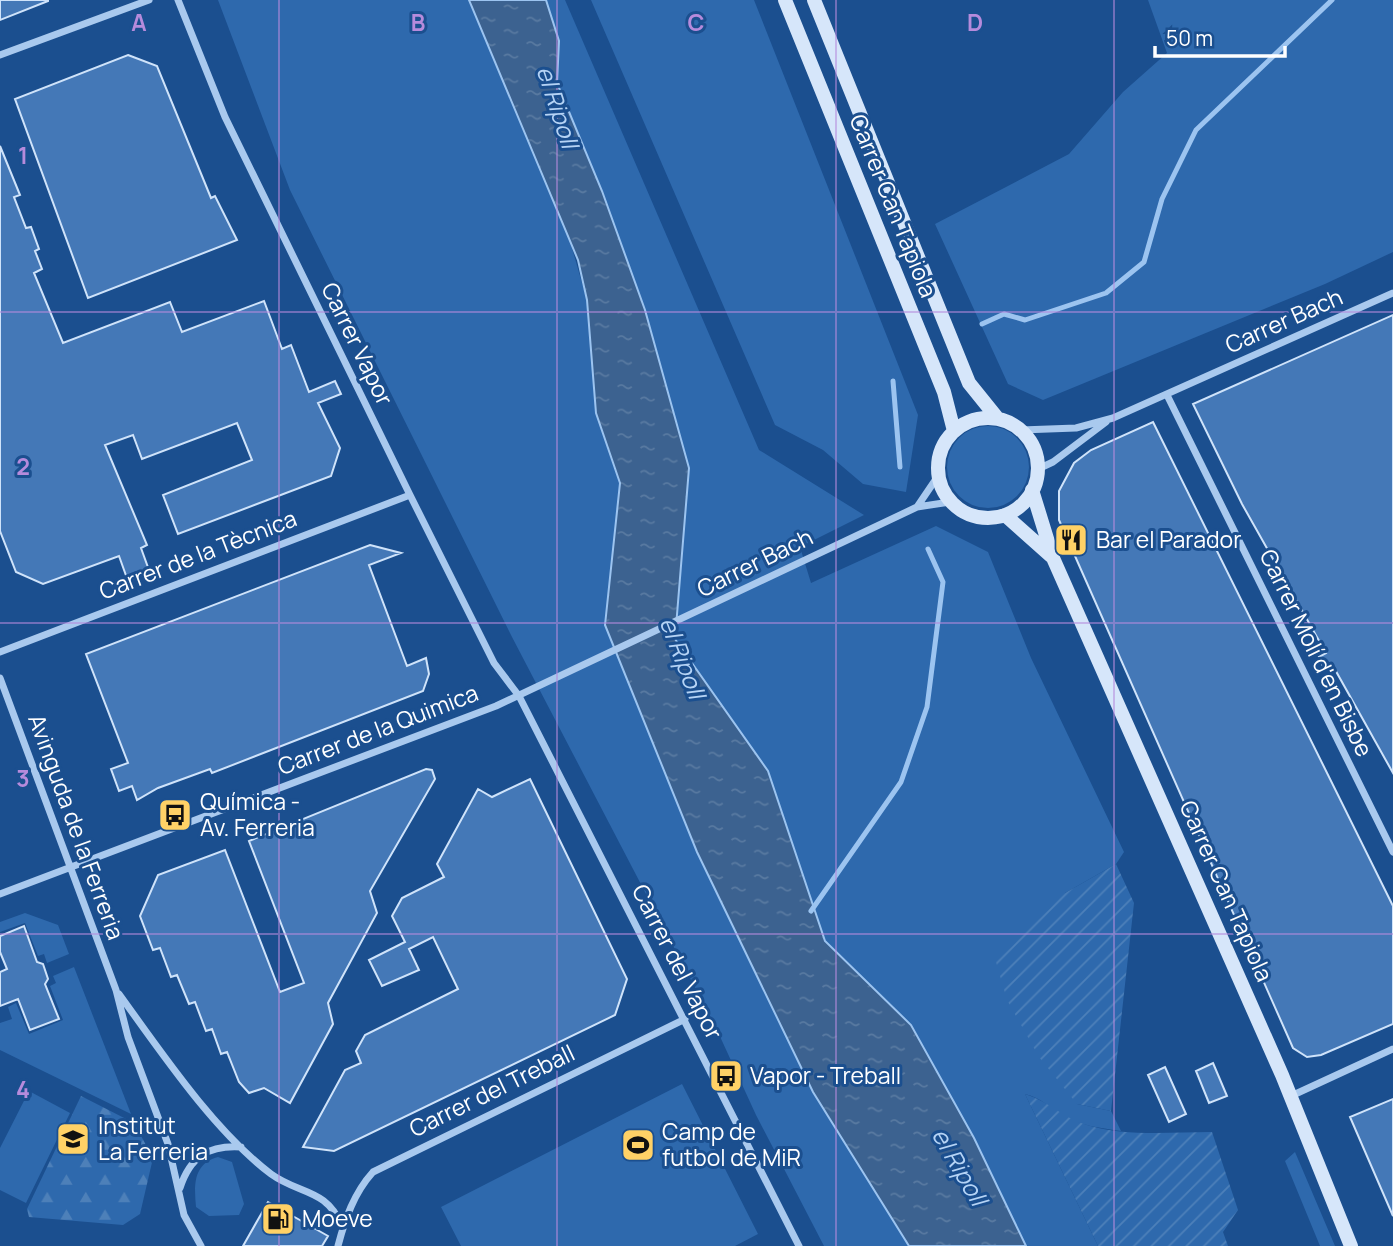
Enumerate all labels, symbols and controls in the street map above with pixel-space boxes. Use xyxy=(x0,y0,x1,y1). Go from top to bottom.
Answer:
text: A xyxy=(131,6,147,38)
text: B xyxy=(411,6,425,38)
text: C xyxy=(688,6,705,38)
text: D xyxy=(967,6,983,38)
scale bar xyxy=(1155,14,1284,58)
text: 50 m xyxy=(1166,24,1213,52)
water label: el Ripoll xyxy=(530,61,588,155)
street label: Carrer Can Tapiola xyxy=(843,109,945,302)
text: 1 xyxy=(18,139,28,171)
street label: Carrer Vapor xyxy=(314,277,401,410)
street label: Carrer Bach xyxy=(1220,280,1347,360)
text: 2 xyxy=(16,450,30,482)
street label: Carrer de la Tècnica xyxy=(94,502,301,606)
street label: Carrer Bach xyxy=(691,520,818,604)
restaurant icon: Bar el Parador xyxy=(1052,521,1090,559)
place label: Bar el Parador xyxy=(1096,523,1241,555)
street label: Carrer Molí d'en Bisbe xyxy=(1253,543,1381,762)
water label: el Ripoll xyxy=(653,612,715,706)
street label: Carrer de la Quimica xyxy=(273,676,482,782)
street label: Avinguda de la Ferreria xyxy=(21,709,133,944)
text: 3 xyxy=(16,762,30,794)
place label: Química - Av. Ferreria xyxy=(200,785,315,843)
street label: Carrer Can Tapiola xyxy=(1173,795,1281,986)
bus stop icon: Química - Av. Ferreria xyxy=(156,796,194,834)
street label: Carrer del Vapor xyxy=(625,878,731,1045)
street label: Carrer del Treball xyxy=(404,1036,580,1144)
bus stop icon: Vapor - Treball xyxy=(707,1057,745,1095)
place label: Vapor - Treball xyxy=(750,1059,901,1091)
text: 4 xyxy=(16,1073,30,1105)
place label: Institut La Ferreria xyxy=(98,1109,208,1167)
place label: Camp de futbol de MiR xyxy=(662,1115,801,1173)
school or university icon: Institut La Ferreria xyxy=(54,1120,92,1158)
water label: el Ripoll xyxy=(925,1121,997,1214)
sports icon: Camp de futbol de MiR xyxy=(619,1126,657,1164)
fuel station icon: Moeve xyxy=(259,1200,297,1238)
place label: Moeve xyxy=(302,1202,373,1234)

